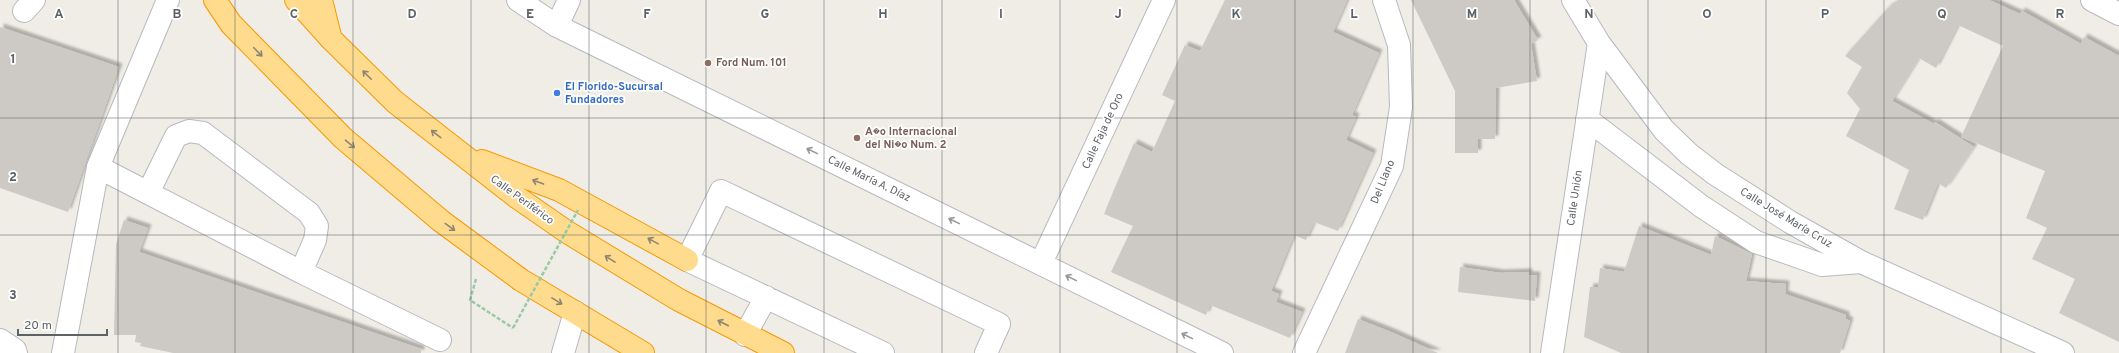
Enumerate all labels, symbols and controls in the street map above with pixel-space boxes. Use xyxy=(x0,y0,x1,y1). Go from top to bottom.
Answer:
text: A xyxy=(54,7,64,23)
text: B xyxy=(173,7,182,23)
text: C xyxy=(290,7,298,23)
text: D xyxy=(407,7,417,23)
text: E xyxy=(526,7,534,23)
text: F xyxy=(643,7,651,23)
text: G xyxy=(761,7,770,23)
text: H xyxy=(878,7,888,23)
text: I xyxy=(999,7,1003,23)
text: J xyxy=(1114,7,1122,23)
text: K xyxy=(1231,7,1241,23)
text: L xyxy=(1350,7,1358,23)
text: M xyxy=(1467,7,1477,23)
text: N xyxy=(1584,7,1594,23)
text: O xyxy=(1702,7,1712,23)
text: P xyxy=(1821,7,1830,23)
text: Q xyxy=(1937,7,1947,23)
text: R xyxy=(2056,7,2065,23)
one-way arrow xyxy=(254,47,263,57)
text: 1 xyxy=(10,52,16,68)
place label: Ford Num. 101 xyxy=(716,56,787,70)
marker: Ford Num. 101 xyxy=(703,58,713,68)
one-way arrow xyxy=(362,70,372,80)
place label: El Florido-Sucursal Fundadores xyxy=(565,80,663,107)
marker: El Florido-Sucursal Fundadores xyxy=(552,88,562,98)
street label: Calle Faja de Oro xyxy=(1079,91,1127,171)
place label: A�o Internacional del Ni�o Num. 2 xyxy=(865,125,957,152)
one-way arrow xyxy=(431,130,442,139)
marker: A�o Internacional del Ni�o Num. 2 xyxy=(852,133,862,143)
one-way arrow xyxy=(345,140,355,149)
one-way arrow xyxy=(807,147,819,154)
street label: Calle María A. Díaz xyxy=(825,153,913,205)
street label: Del Llano xyxy=(1368,158,1398,206)
street label: Calle Unión xyxy=(1564,169,1586,227)
text: 2 xyxy=(9,170,17,186)
street label: Calle Periférico xyxy=(487,172,557,228)
one-way arrow xyxy=(531,178,544,185)
street label: Calle José María Cruz xyxy=(1737,185,1835,251)
one-way arrow xyxy=(949,216,961,224)
one-way arrow xyxy=(444,223,455,232)
one-way arrow xyxy=(647,237,659,245)
one-way arrow xyxy=(605,255,616,263)
one-way arrow xyxy=(1065,274,1077,281)
text: 3 xyxy=(9,288,17,304)
one-way arrow xyxy=(551,298,563,306)
scale bar xyxy=(18,311,107,337)
text: 20 m xyxy=(24,318,52,334)
one-way arrow xyxy=(717,319,729,327)
one-way arrow xyxy=(1182,332,1194,339)

